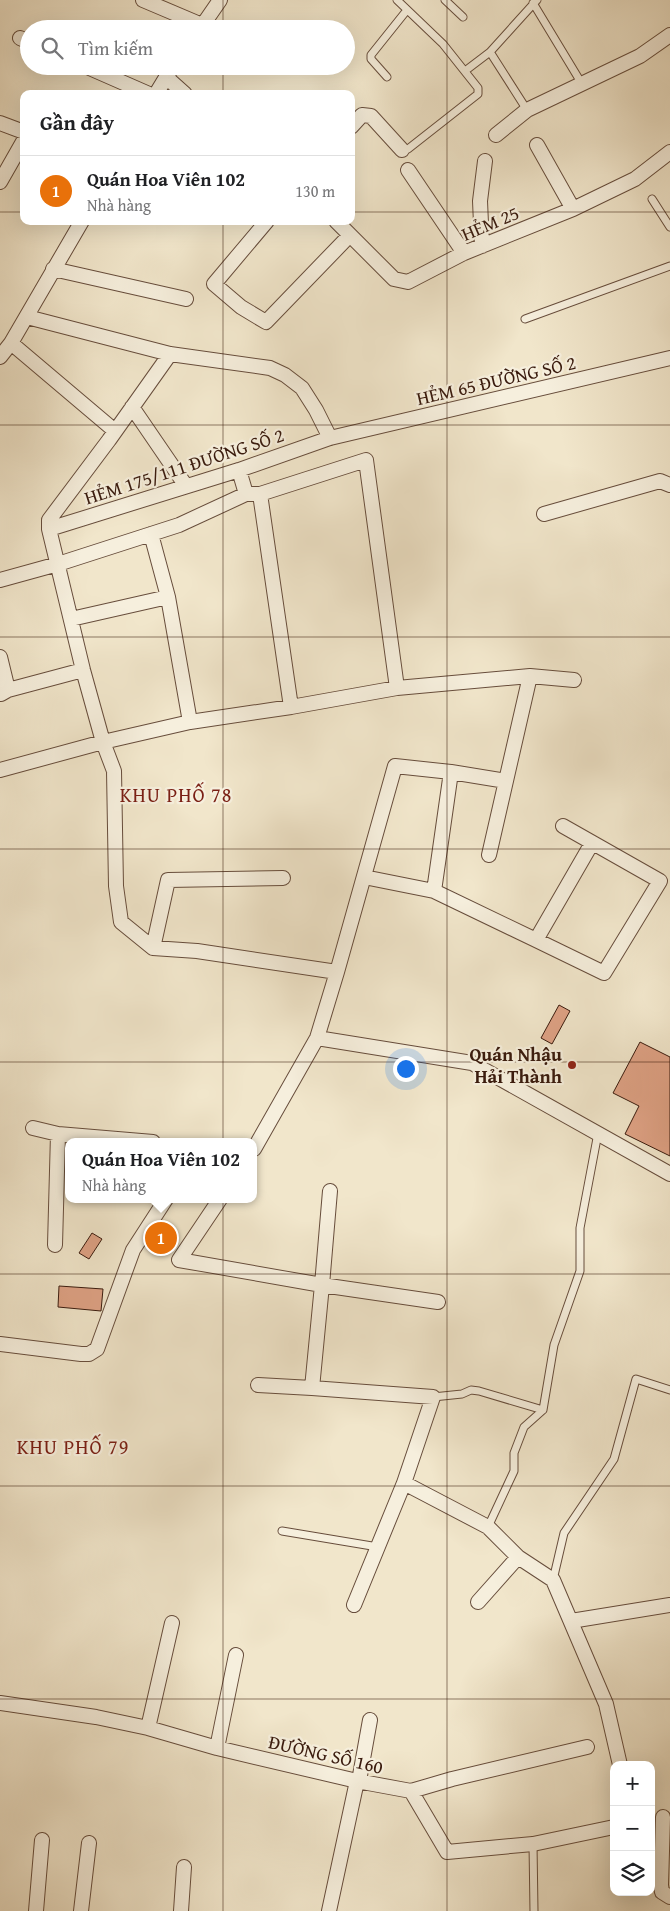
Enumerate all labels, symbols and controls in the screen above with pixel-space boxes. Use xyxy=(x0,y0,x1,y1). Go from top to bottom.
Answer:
search box xyxy=(20,20,355,75)
icon: search xyxy=(38,34,66,62)
text: Tìm kiếm xyxy=(78,34,153,62)
text: Gần đây xyxy=(40,107,114,138)
text: Quán Hoa Viên 102 xyxy=(87,165,245,193)
text: 1 xyxy=(52,179,60,203)
text: 130 m xyxy=(295,179,335,203)
text: Nhà hàng xyxy=(87,193,151,217)
street label: HẺM 25 xyxy=(457,198,523,248)
street label: HẺM 65 ĐƯỜNG SỐ 2 xyxy=(414,348,578,412)
street label: HẺM 175/111 ĐƯỜNG SỐ 2 xyxy=(81,420,287,512)
district label: KHU PHỐ 78 xyxy=(120,780,232,809)
place label: Quán Nhậu Hải Thành xyxy=(469,1040,563,1090)
your location xyxy=(393,1056,419,1082)
marker: Quán Nhậu Hải Thành xyxy=(566,1059,578,1071)
popup xyxy=(65,1138,257,1203)
text: Quán Hoa Viên 102 xyxy=(82,1145,240,1173)
text: Nhà hàng xyxy=(82,1173,146,1197)
pin: 1 xyxy=(145,1219,177,1257)
district label: KHU PHỐ 79 xyxy=(17,1432,129,1461)
street label: ĐƯỜNG SỐ 160 xyxy=(266,1727,386,1781)
map controls xyxy=(610,1761,655,1896)
button: + xyxy=(610,1761,655,1806)
button: − xyxy=(610,1806,655,1851)
button: layers xyxy=(610,1851,655,1896)

